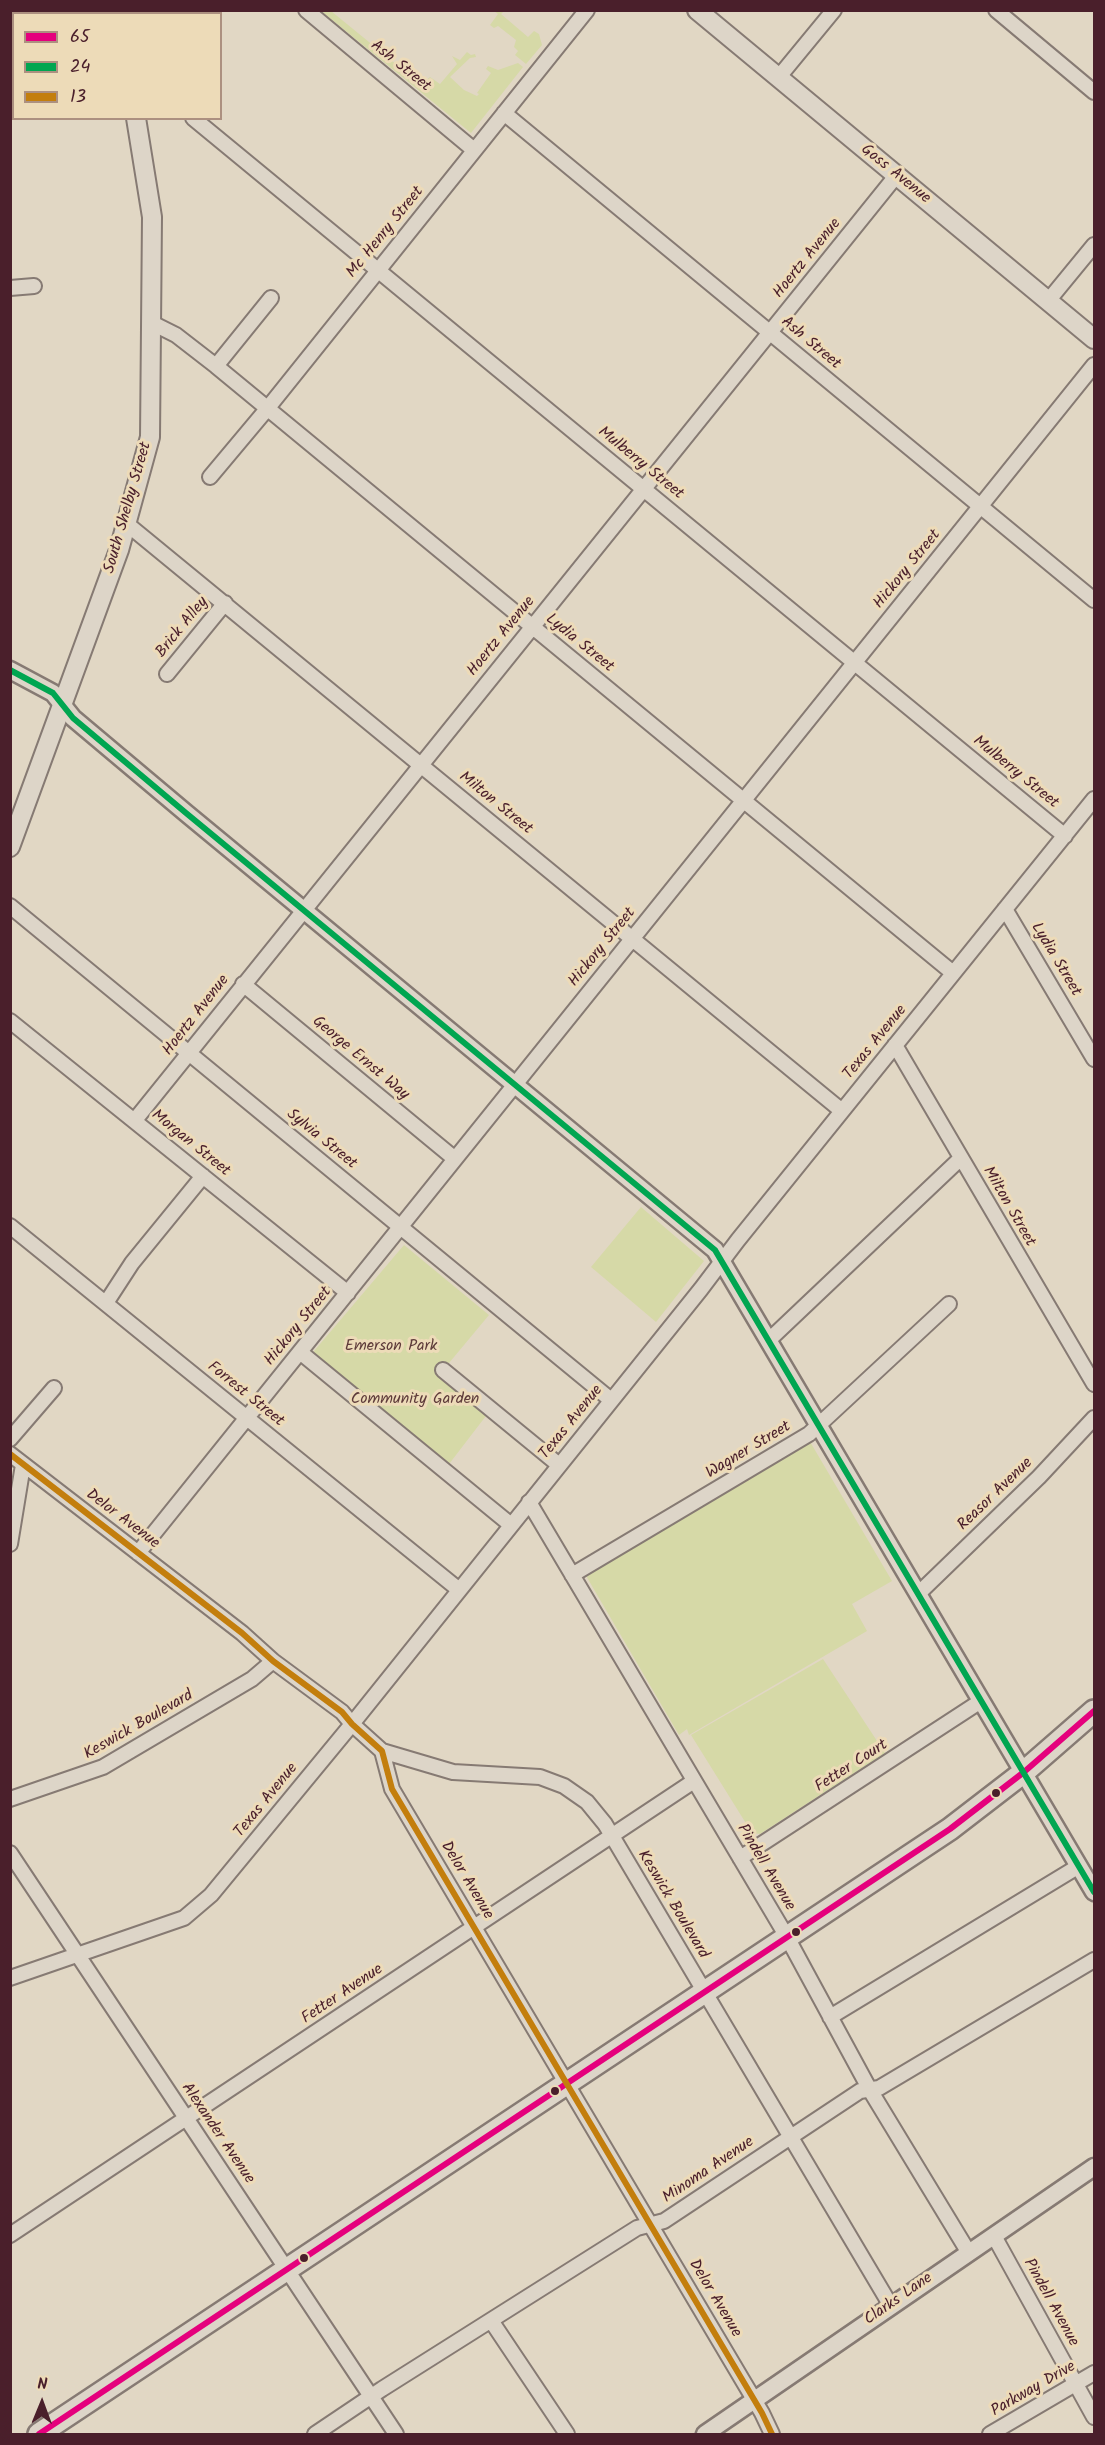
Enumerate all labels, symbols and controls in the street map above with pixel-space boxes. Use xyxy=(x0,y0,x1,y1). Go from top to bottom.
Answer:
legend xyxy=(12,12,222,120)
text: 65 xyxy=(70,23,90,52)
street label: Ash Street xyxy=(366,37,434,97)
text: 24 xyxy=(70,53,90,82)
text: 13 xyxy=(70,83,86,112)
street label: Goss Avenue xyxy=(856,141,934,209)
street label: Mc Henry Street xyxy=(343,183,429,283)
street label: Hoertz Avenue xyxy=(770,215,846,303)
street label: Ash Street xyxy=(776,313,844,375)
street label: Mulberry Street xyxy=(593,424,687,504)
street label: South Shelby Street xyxy=(101,440,157,576)
street label: Hickory Street xyxy=(870,527,946,613)
street label: Hoertz Avenue xyxy=(464,593,540,681)
street label: Brick Alley xyxy=(153,594,213,662)
street label: Lydia Street xyxy=(541,611,617,677)
street label: Mulberry Street xyxy=(968,733,1062,813)
street label: Milton Street xyxy=(454,768,536,840)
street label: Hickory Street xyxy=(565,905,641,991)
street label: Lydia Street xyxy=(1026,920,1084,1000)
street label: Hoertz Avenue xyxy=(160,972,234,1060)
street label: Texas Avenue xyxy=(840,1002,912,1084)
street label: George Ernst Way xyxy=(308,1013,412,1105)
street label: Morgan Street xyxy=(147,1106,233,1182)
street label: Sylvia Street xyxy=(282,1106,360,1174)
street label: Milton Street xyxy=(977,1164,1039,1250)
street label: Hickory Street xyxy=(261,1284,337,1370)
park label: Emerson Park xyxy=(345,1337,437,1357)
street label: Forrest Street xyxy=(203,1358,287,1432)
street label: Texas Avenue xyxy=(536,1382,608,1464)
park label: Community Garden xyxy=(351,1390,479,1410)
street label: Wagner Street xyxy=(703,1418,795,1484)
street label: Reasor Avenue xyxy=(954,1454,1038,1536)
street label: Delor Avenue xyxy=(81,1486,163,1554)
street label: Keswick Boulevard xyxy=(81,1687,197,1765)
street label: Fetter Court xyxy=(812,1736,892,1798)
street label: Texas Avenue xyxy=(231,1760,303,1842)
unlabelled marker xyxy=(990,1787,1002,1799)
street label: Pindell Avenue xyxy=(732,1821,798,1915)
street label: Delor Avenue xyxy=(435,1839,497,1923)
street label: Keswick Boulevard xyxy=(632,1847,712,1963)
unlabelled marker xyxy=(790,1926,802,1938)
street label: Fetter Avenue xyxy=(299,1961,387,2029)
street label: Alexander Avenue xyxy=(176,2080,258,2188)
unlabelled marker xyxy=(549,2085,561,2097)
street label: Minoma Avenue xyxy=(660,2133,758,2209)
unlabelled marker xyxy=(298,2252,310,2264)
street label: Pindell Avenue xyxy=(1018,2256,1082,2350)
street label: Delor Avenue xyxy=(683,2257,745,2341)
street label: Clarks Lane xyxy=(861,2269,937,2331)
street label: Parkway Drive xyxy=(988,2358,1080,2422)
text: N xyxy=(37,2372,48,2397)
north arrow xyxy=(12,2373,72,2433)

